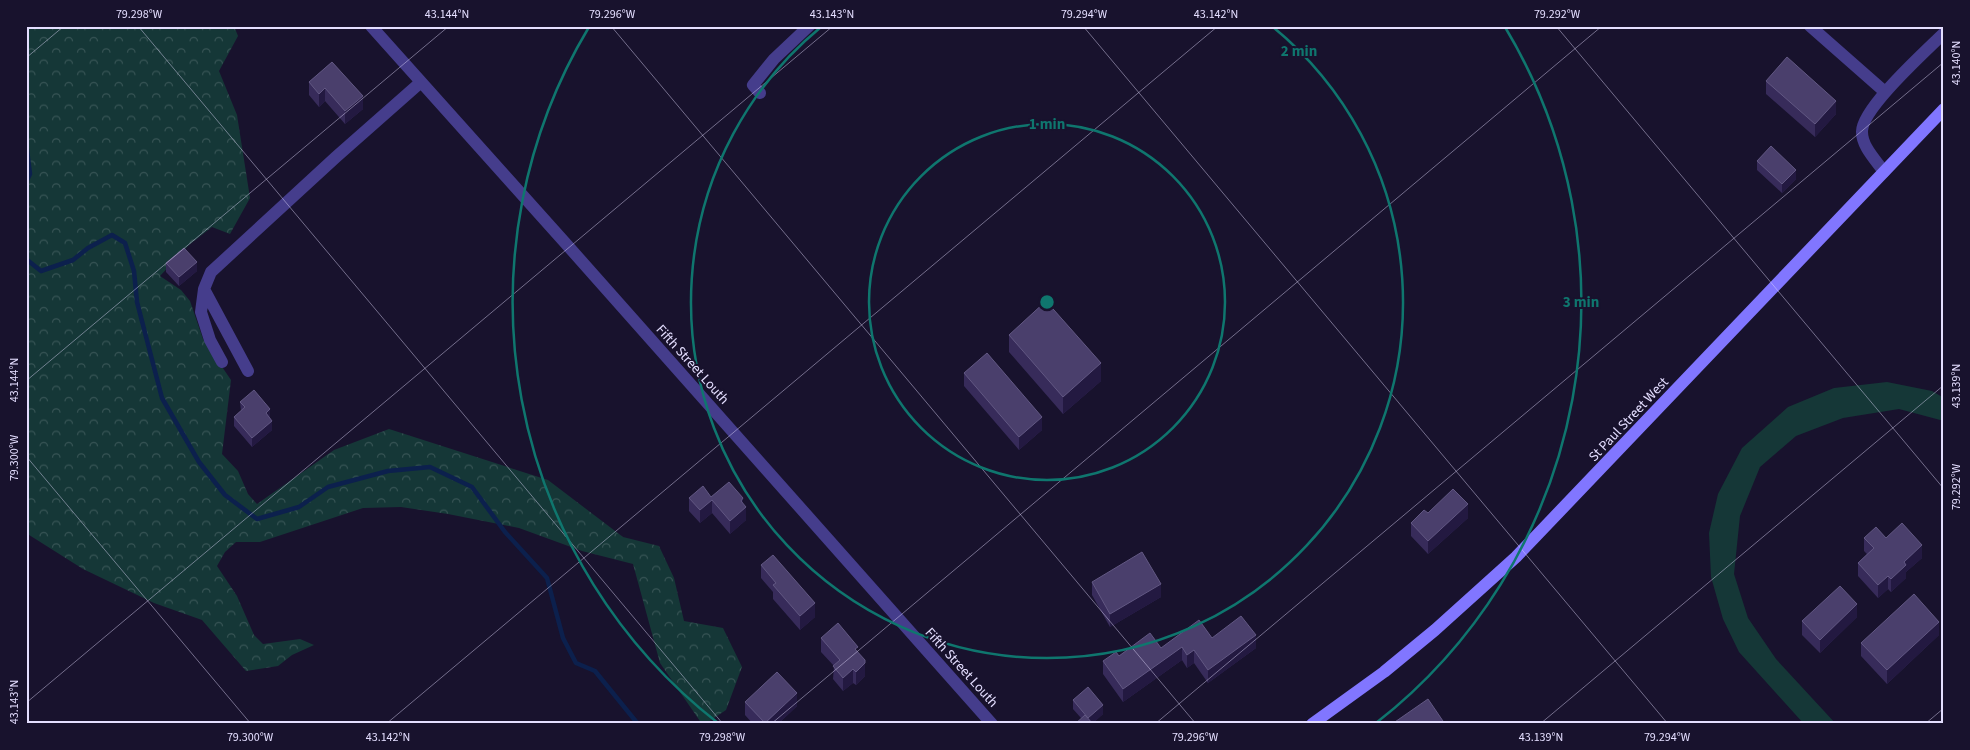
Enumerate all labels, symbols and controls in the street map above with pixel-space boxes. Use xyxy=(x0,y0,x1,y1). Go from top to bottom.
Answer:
text: 79.298°W xyxy=(116,6,163,23)
text: 43.144°N xyxy=(425,6,469,23)
text: 79.296°W xyxy=(589,6,636,23)
text: 43.143°N xyxy=(810,6,854,23)
text: 79.294°W xyxy=(1061,6,1108,23)
text: 43.142°N xyxy=(1194,6,1238,23)
text: 79.292°W xyxy=(1534,6,1581,23)
text: 2 min xyxy=(1281,41,1317,62)
text: 43.140°N xyxy=(1948,41,1965,85)
text: 1 min xyxy=(1029,114,1065,135)
text: 3 min xyxy=(1563,292,1599,313)
centre of rings xyxy=(1038,293,1056,311)
street label: Fifth Street Louth xyxy=(651,320,734,409)
text: 43.144°N xyxy=(6,358,23,402)
text: 43.139°N xyxy=(1948,364,1965,408)
street label: St Paul Street West xyxy=(1584,373,1673,466)
text: 79.300°W xyxy=(6,434,23,481)
text: 79.292°W xyxy=(1948,463,1965,510)
street label: Fifth Street Louth xyxy=(920,623,1003,712)
text: 43.143°N xyxy=(6,680,23,724)
text: 79.300°W xyxy=(227,729,274,746)
text: 43.142°N xyxy=(366,729,410,746)
text: 79.298°W xyxy=(699,729,746,746)
text: 79.296°W xyxy=(1172,729,1219,746)
text: 43.139°N xyxy=(1519,729,1563,746)
text: 79.294°W xyxy=(1644,729,1691,746)

